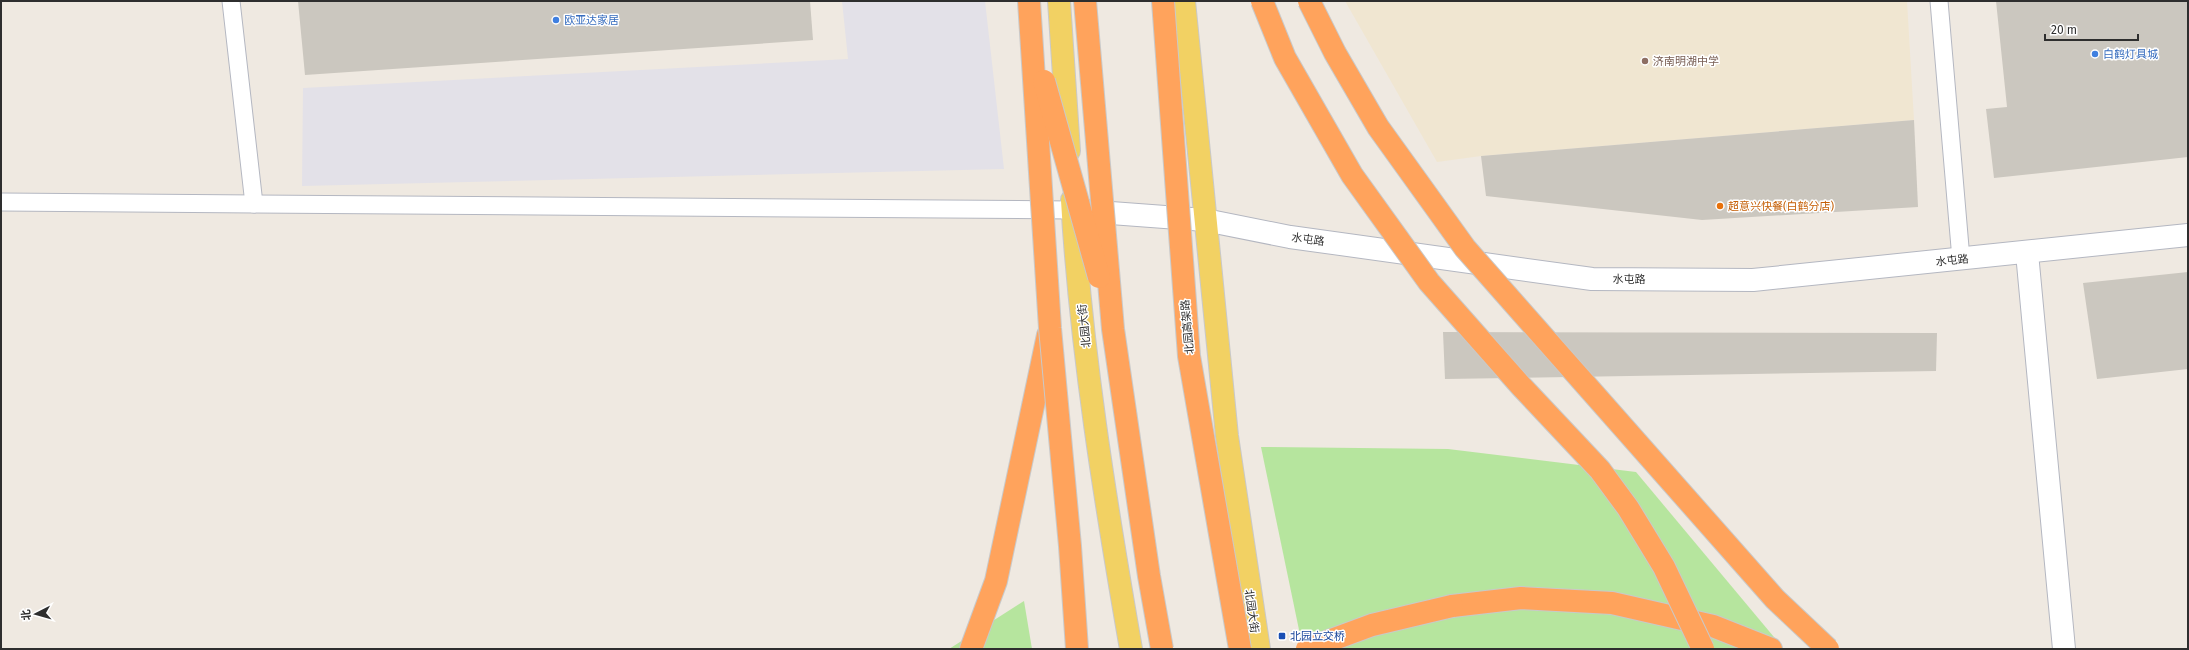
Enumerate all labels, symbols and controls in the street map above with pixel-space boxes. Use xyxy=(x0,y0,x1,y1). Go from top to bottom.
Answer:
place label: 欧亚达家居 xyxy=(564,14,619,27)
marker: 欧亚达家居 xyxy=(551,15,561,25)
scale bar xyxy=(2045,16,2138,42)
text: 20 m xyxy=(2051,23,2077,37)
place label: 白鹤灯具城 xyxy=(2103,48,2158,61)
marker: 白鹤灯具城 xyxy=(2090,49,2100,59)
place label: 济南明湖中学 xyxy=(1653,55,1719,68)
marker: 济南明湖中学 xyxy=(1640,56,1650,66)
place label: 超意兴快餐(白鹤分店) xyxy=(1728,200,1835,213)
marker: 超意兴快餐(白鹤分店) xyxy=(1715,201,1725,211)
street label: 水屯路 xyxy=(1291,231,1325,248)
street label: 水屯路 xyxy=(1935,252,1969,269)
street label: 水屯路 xyxy=(1612,273,1646,286)
street label: 北园高架路 xyxy=(1179,299,1196,355)
street label: 北园大街 xyxy=(1076,303,1093,349)
street label: 北园大街 xyxy=(1242,588,1261,634)
north arrow xyxy=(16,594,56,634)
text: 北 xyxy=(20,609,34,621)
place label: 北园立交桥 xyxy=(1290,630,1345,643)
marker: 北园立交桥 xyxy=(1277,631,1287,641)

